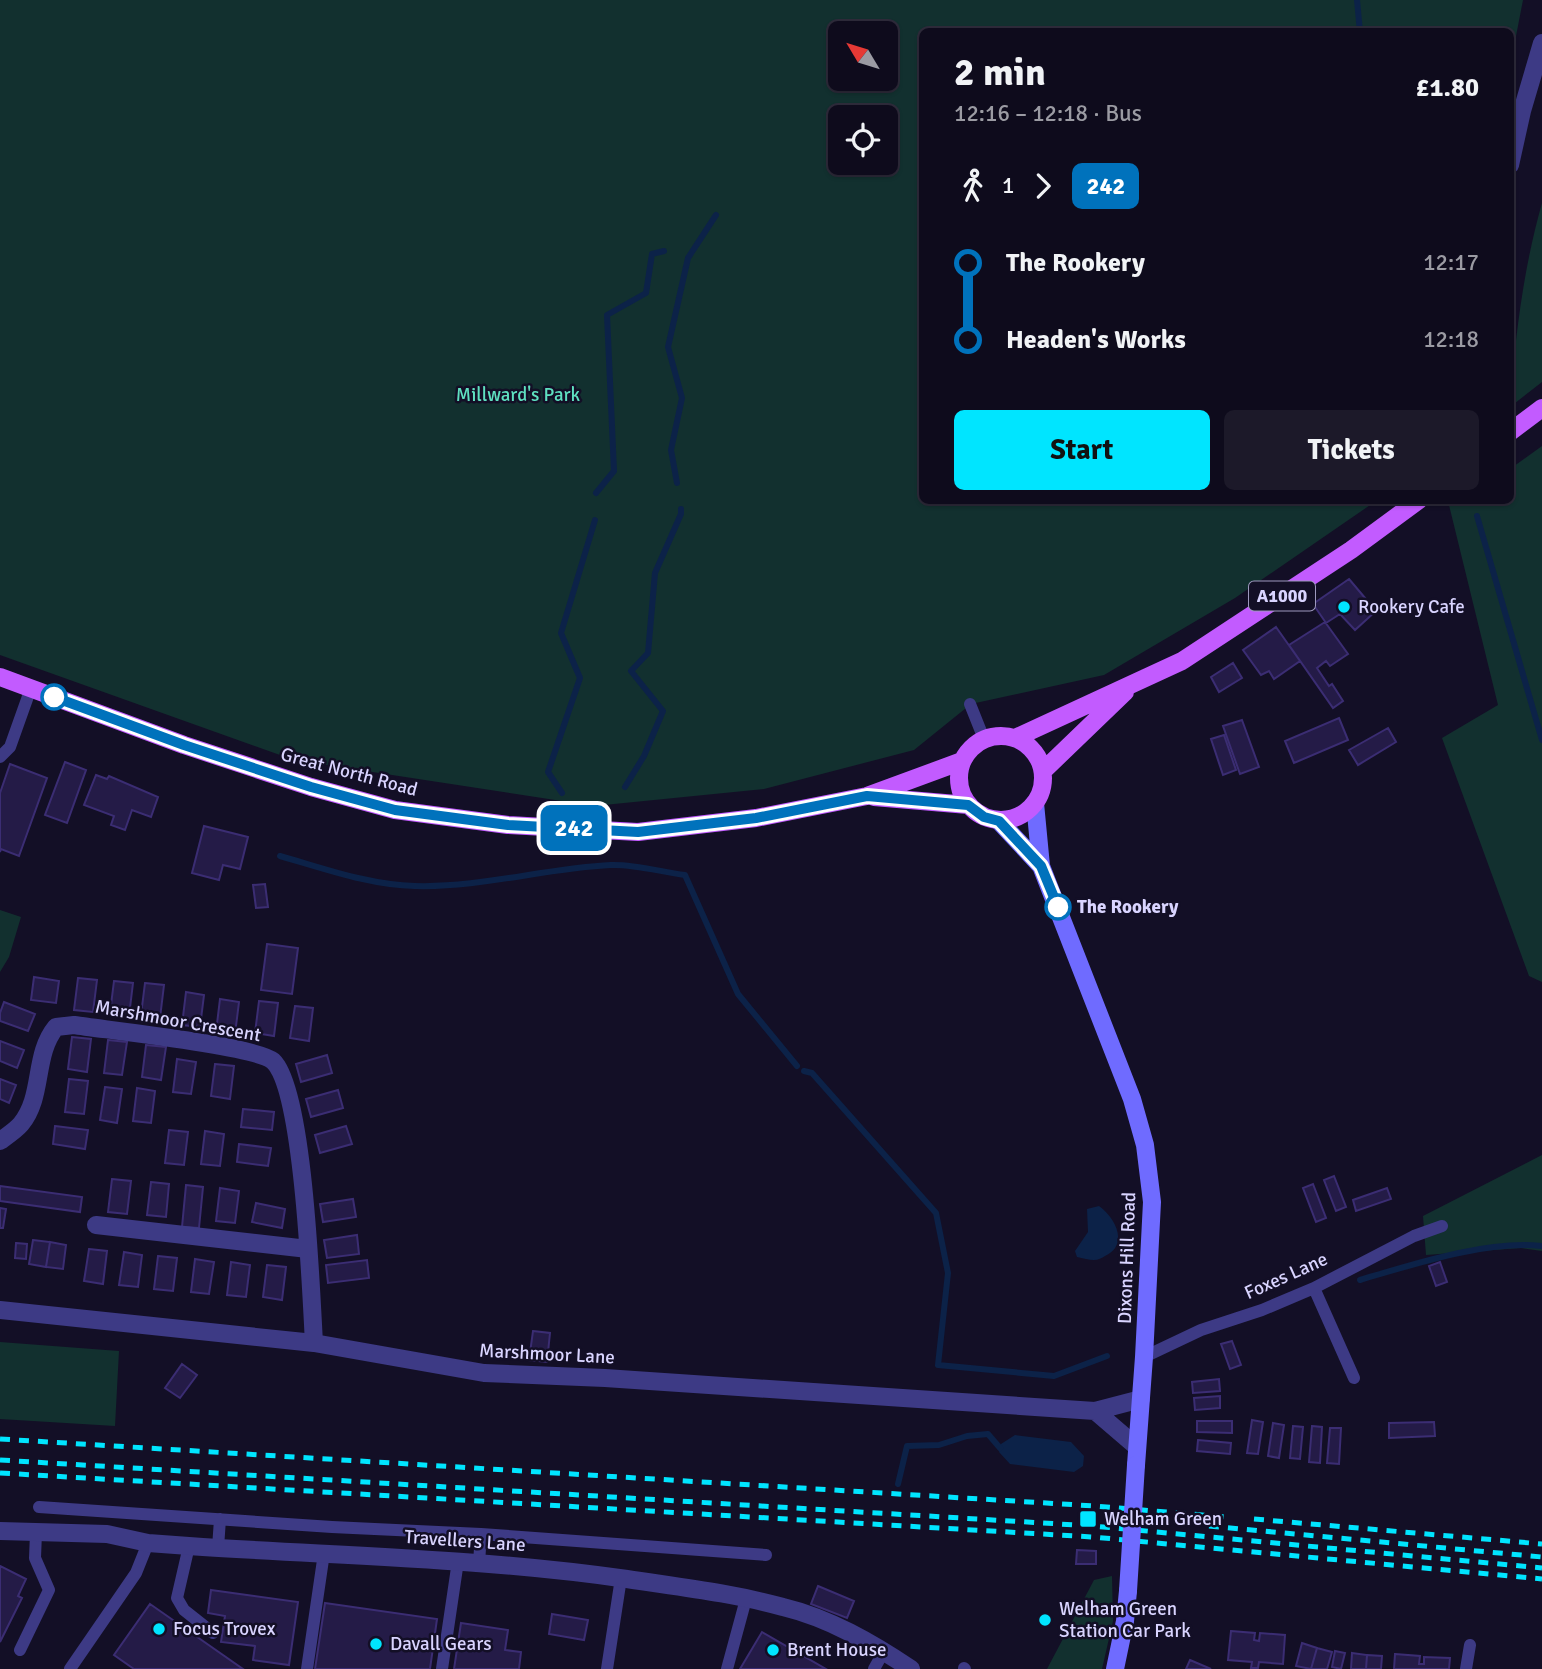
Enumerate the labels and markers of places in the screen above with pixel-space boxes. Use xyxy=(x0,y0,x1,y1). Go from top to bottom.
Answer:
place label: Rookery Cafe xyxy=(1358,595,1465,619)
marker: Rookery Cafe xyxy=(1336,599,1352,615)
unlabelled marker xyxy=(41,684,67,710)
marker: The Rookery xyxy=(1045,894,1071,920)
place label: The Rookery xyxy=(1077,895,1179,919)
place label: Welham Green xyxy=(1104,1507,1222,1531)
marker: Welham Green xyxy=(1078,1509,1098,1529)
place label: Welham Green Station Car Park xyxy=(1059,1597,1191,1643)
marker: Welham Green Station Car Park xyxy=(1037,1612,1053,1628)
place label: Focus Trovex xyxy=(173,1617,276,1641)
marker: Focus Trovex xyxy=(151,1621,167,1637)
place label: Davall Gears xyxy=(390,1632,492,1656)
marker: Davall Gears xyxy=(368,1636,384,1652)
place label: Brent House xyxy=(787,1638,886,1662)
marker: Brent House xyxy=(765,1642,781,1658)

